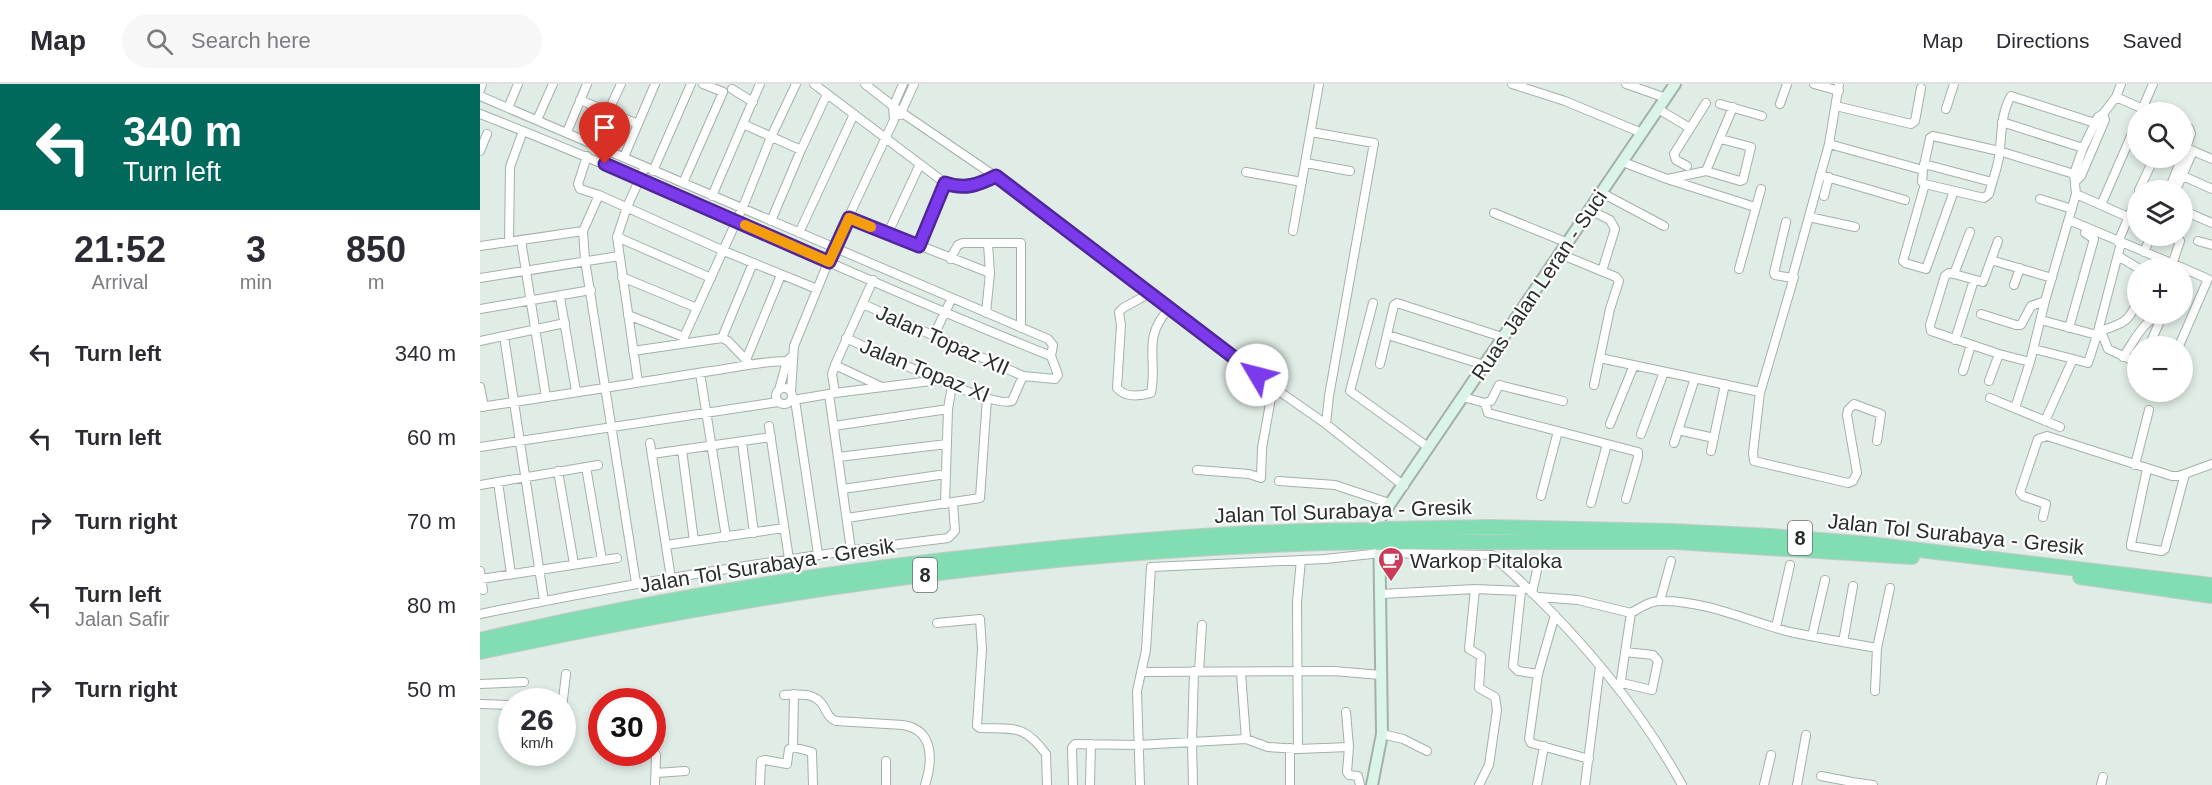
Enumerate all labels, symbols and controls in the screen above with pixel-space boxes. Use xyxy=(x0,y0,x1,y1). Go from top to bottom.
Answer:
search box xyxy=(122,14,542,68)
text: Map xyxy=(30,25,86,56)
icon: search xyxy=(143,25,176,58)
text: Search here xyxy=(191,28,311,53)
text: Map xyxy=(1922,29,1963,52)
text: Directions xyxy=(1996,29,2089,52)
text: Saved xyxy=(2122,29,2182,52)
pin xyxy=(579,102,630,164)
map controls xyxy=(2127,102,2193,402)
button: search xyxy=(2127,102,2193,168)
icon: left xyxy=(24,108,102,186)
text: 340 m xyxy=(123,108,242,155)
icon: arrive xyxy=(588,111,621,144)
text: Turn left xyxy=(123,157,221,187)
button: layers xyxy=(2127,180,2193,246)
street label: Ruas Jalan Leran - Suci xyxy=(1467,186,1611,384)
text: 21:52 xyxy=(74,229,166,270)
text: 3 xyxy=(246,229,266,270)
text: 850 xyxy=(346,229,406,270)
button: + xyxy=(2127,258,2193,324)
text: Arrival xyxy=(92,271,148,293)
text: min xyxy=(240,271,272,293)
text: m xyxy=(368,271,384,293)
street label: Jalan Topaz XII xyxy=(872,299,1014,381)
street label: Jalan Topaz XI xyxy=(856,333,994,407)
button: − xyxy=(2127,336,2193,402)
icon: left xyxy=(24,338,57,371)
text: Turn left xyxy=(75,341,161,366)
text: 340 m xyxy=(395,341,456,366)
position arrow xyxy=(1225,343,1289,407)
icon: left xyxy=(24,422,57,455)
text: Turn left xyxy=(75,425,161,450)
text: 60 m xyxy=(407,425,456,450)
street label: Jalan Tol Surabaya - Gresik xyxy=(1214,495,1473,527)
icon: right xyxy=(24,506,57,539)
text: Turn right xyxy=(75,509,177,534)
text: 70 m xyxy=(407,509,456,534)
street label: Jalan Tol Surabaya - Gresik xyxy=(1827,509,2086,559)
road number: 8 xyxy=(1788,521,1812,555)
street label: Jalan Tol Surabaya - Gresik xyxy=(638,533,896,597)
cafe icon: Warkop Pitaloka xyxy=(1376,545,1406,583)
place label: Warkop Pitaloka xyxy=(1410,549,1562,572)
road number: 8 xyxy=(913,558,937,592)
text: Turn left xyxy=(75,582,161,607)
icon: left xyxy=(24,590,57,623)
text: 80 m xyxy=(407,593,456,618)
text: Jalan Safir xyxy=(75,608,170,630)
icon: right xyxy=(24,674,57,707)
text: Turn right xyxy=(75,677,177,702)
text: 50 m xyxy=(407,677,456,702)
speed limit sign: 30 xyxy=(588,688,666,766)
text: 26 xyxy=(520,703,554,736)
text: km/h xyxy=(521,734,553,751)

